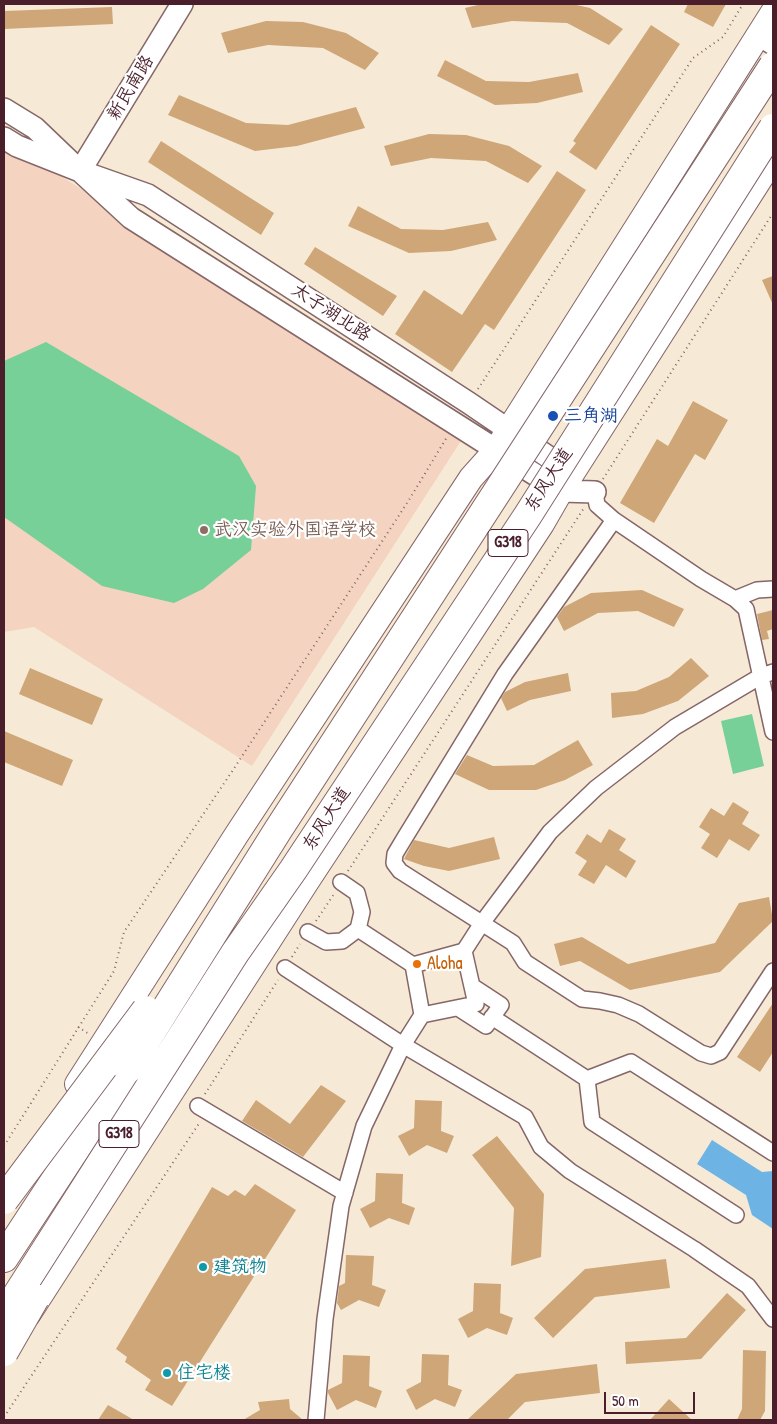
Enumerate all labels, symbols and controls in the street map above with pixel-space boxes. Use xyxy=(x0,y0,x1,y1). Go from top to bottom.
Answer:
street label: 新民南路 xyxy=(103,52,159,124)
street label: 太子湖北路 xyxy=(287,279,375,347)
place label: 三角湖 xyxy=(564,405,618,427)
marker: 三角湖 xyxy=(546,409,560,423)
street label: 东风大道 xyxy=(520,444,578,516)
place label: 武汉实验外国语学校 xyxy=(214,519,376,541)
marker: 武汉实验外国语学校 xyxy=(198,524,210,536)
road number: G318 xyxy=(488,530,528,556)
street label: 东风大道 xyxy=(298,783,356,855)
place label: Aloha xyxy=(427,953,462,975)
marker: Aloha xyxy=(411,958,423,970)
road number: G318 xyxy=(99,1120,139,1148)
place label: 建筑物 xyxy=(213,1256,267,1278)
marker: 建筑物 xyxy=(197,1261,209,1273)
place label: 住宅楼 xyxy=(177,1362,231,1384)
marker: 住宅楼 xyxy=(161,1367,173,1379)
scale bar xyxy=(607,1382,698,1414)
text: 50 m xyxy=(612,1390,639,1411)

